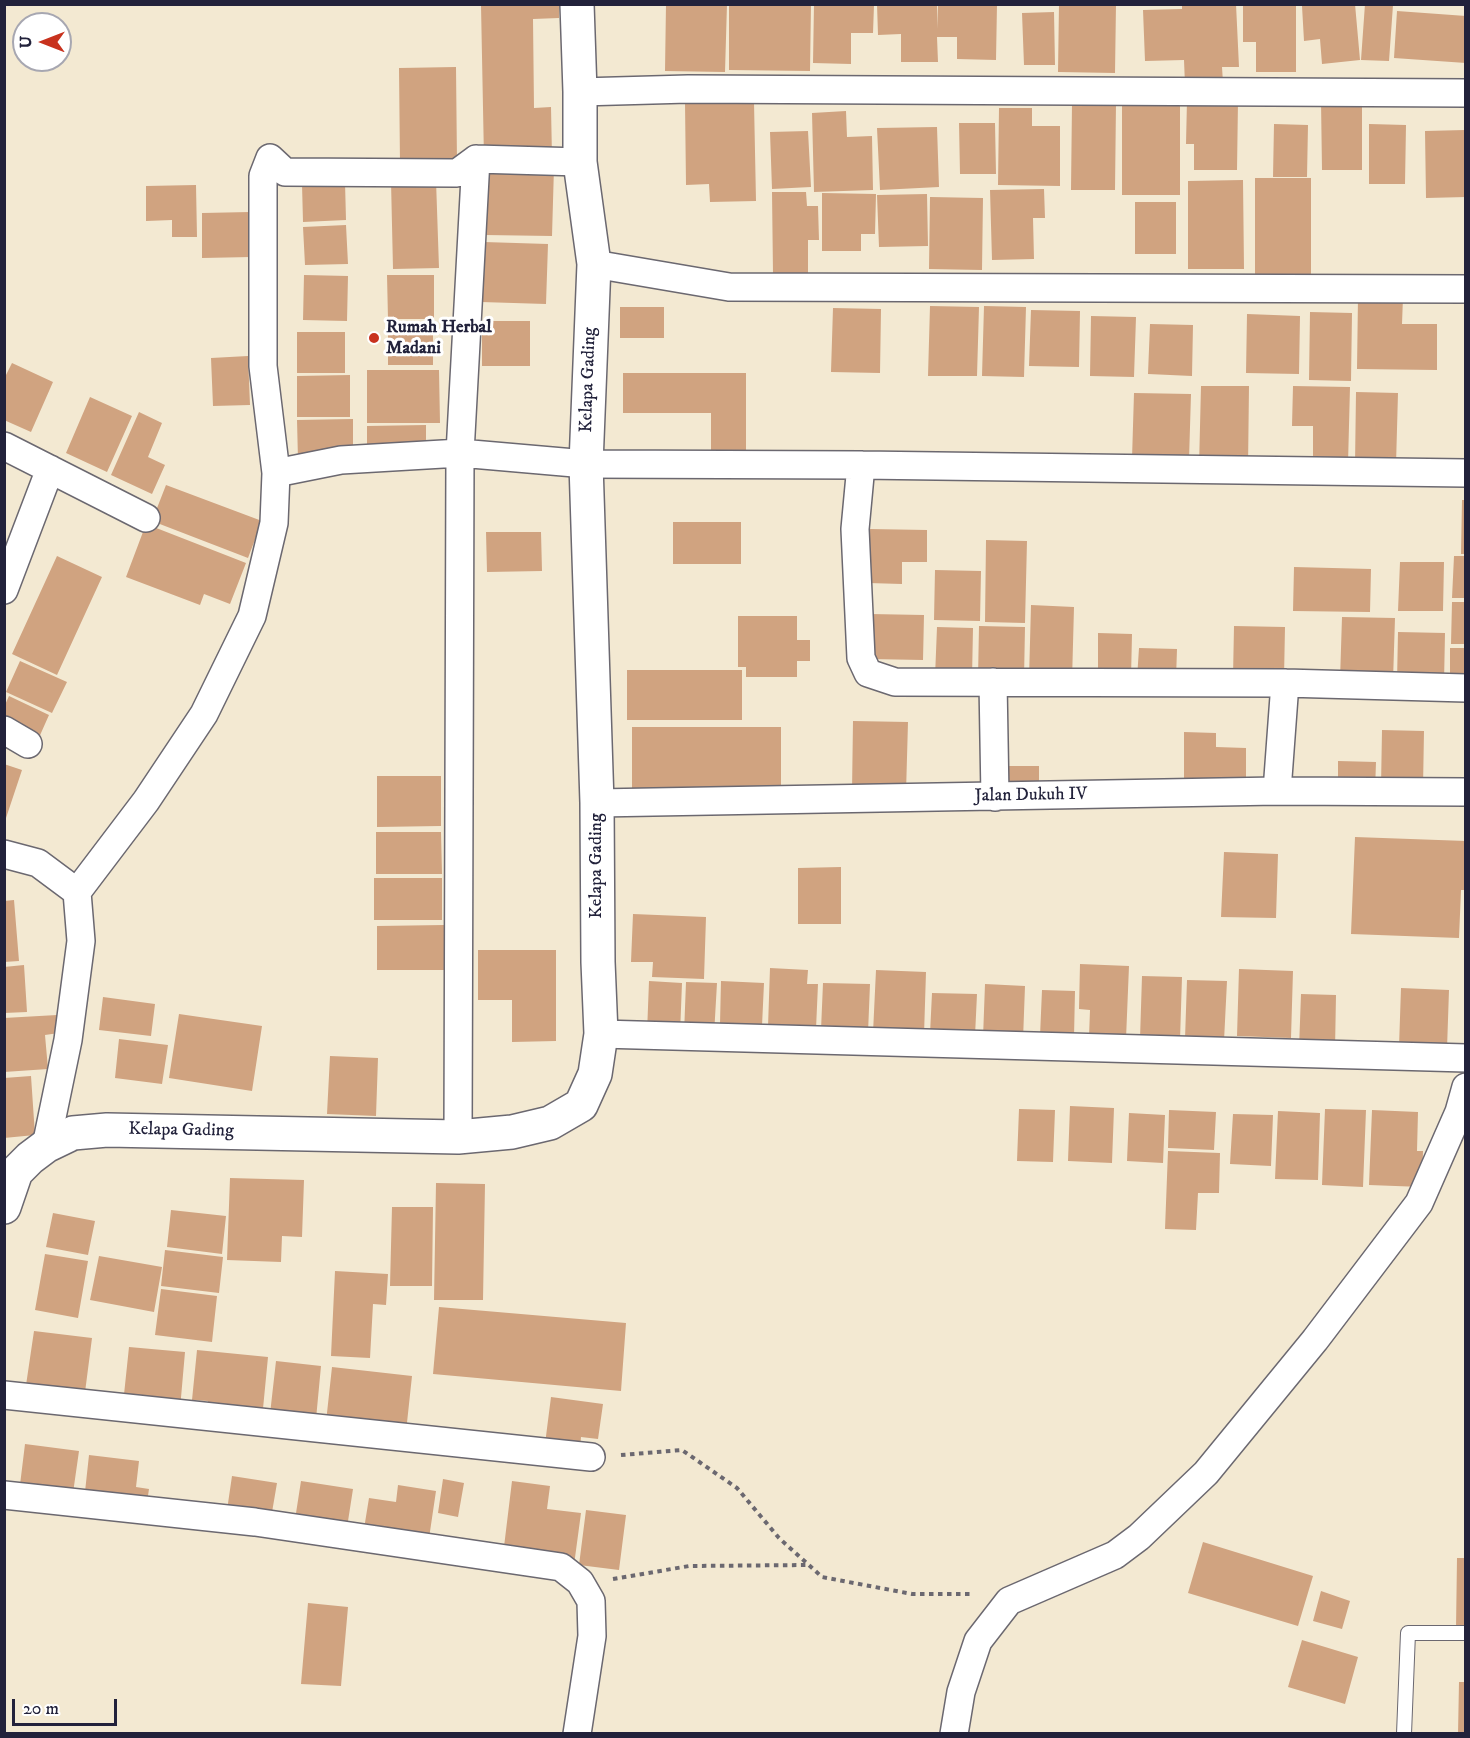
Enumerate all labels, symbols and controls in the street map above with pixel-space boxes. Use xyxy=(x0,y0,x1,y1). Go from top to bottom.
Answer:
north arrow xyxy=(12,12,72,72)
text: U xyxy=(16,36,36,48)
place label: Rumah Herbal Madani xyxy=(386,317,492,360)
street label: Kelapa Gading xyxy=(576,327,602,433)
marker: Rumah Herbal Madani xyxy=(367,331,381,345)
street label: Jalan Dukuh IV xyxy=(975,784,1087,808)
street label: Kelapa Gading xyxy=(586,813,608,919)
street label: Kelapa Gading xyxy=(128,1119,234,1143)
scale bar xyxy=(15,1687,120,1725)
text: 20 m xyxy=(23,1698,59,1720)

